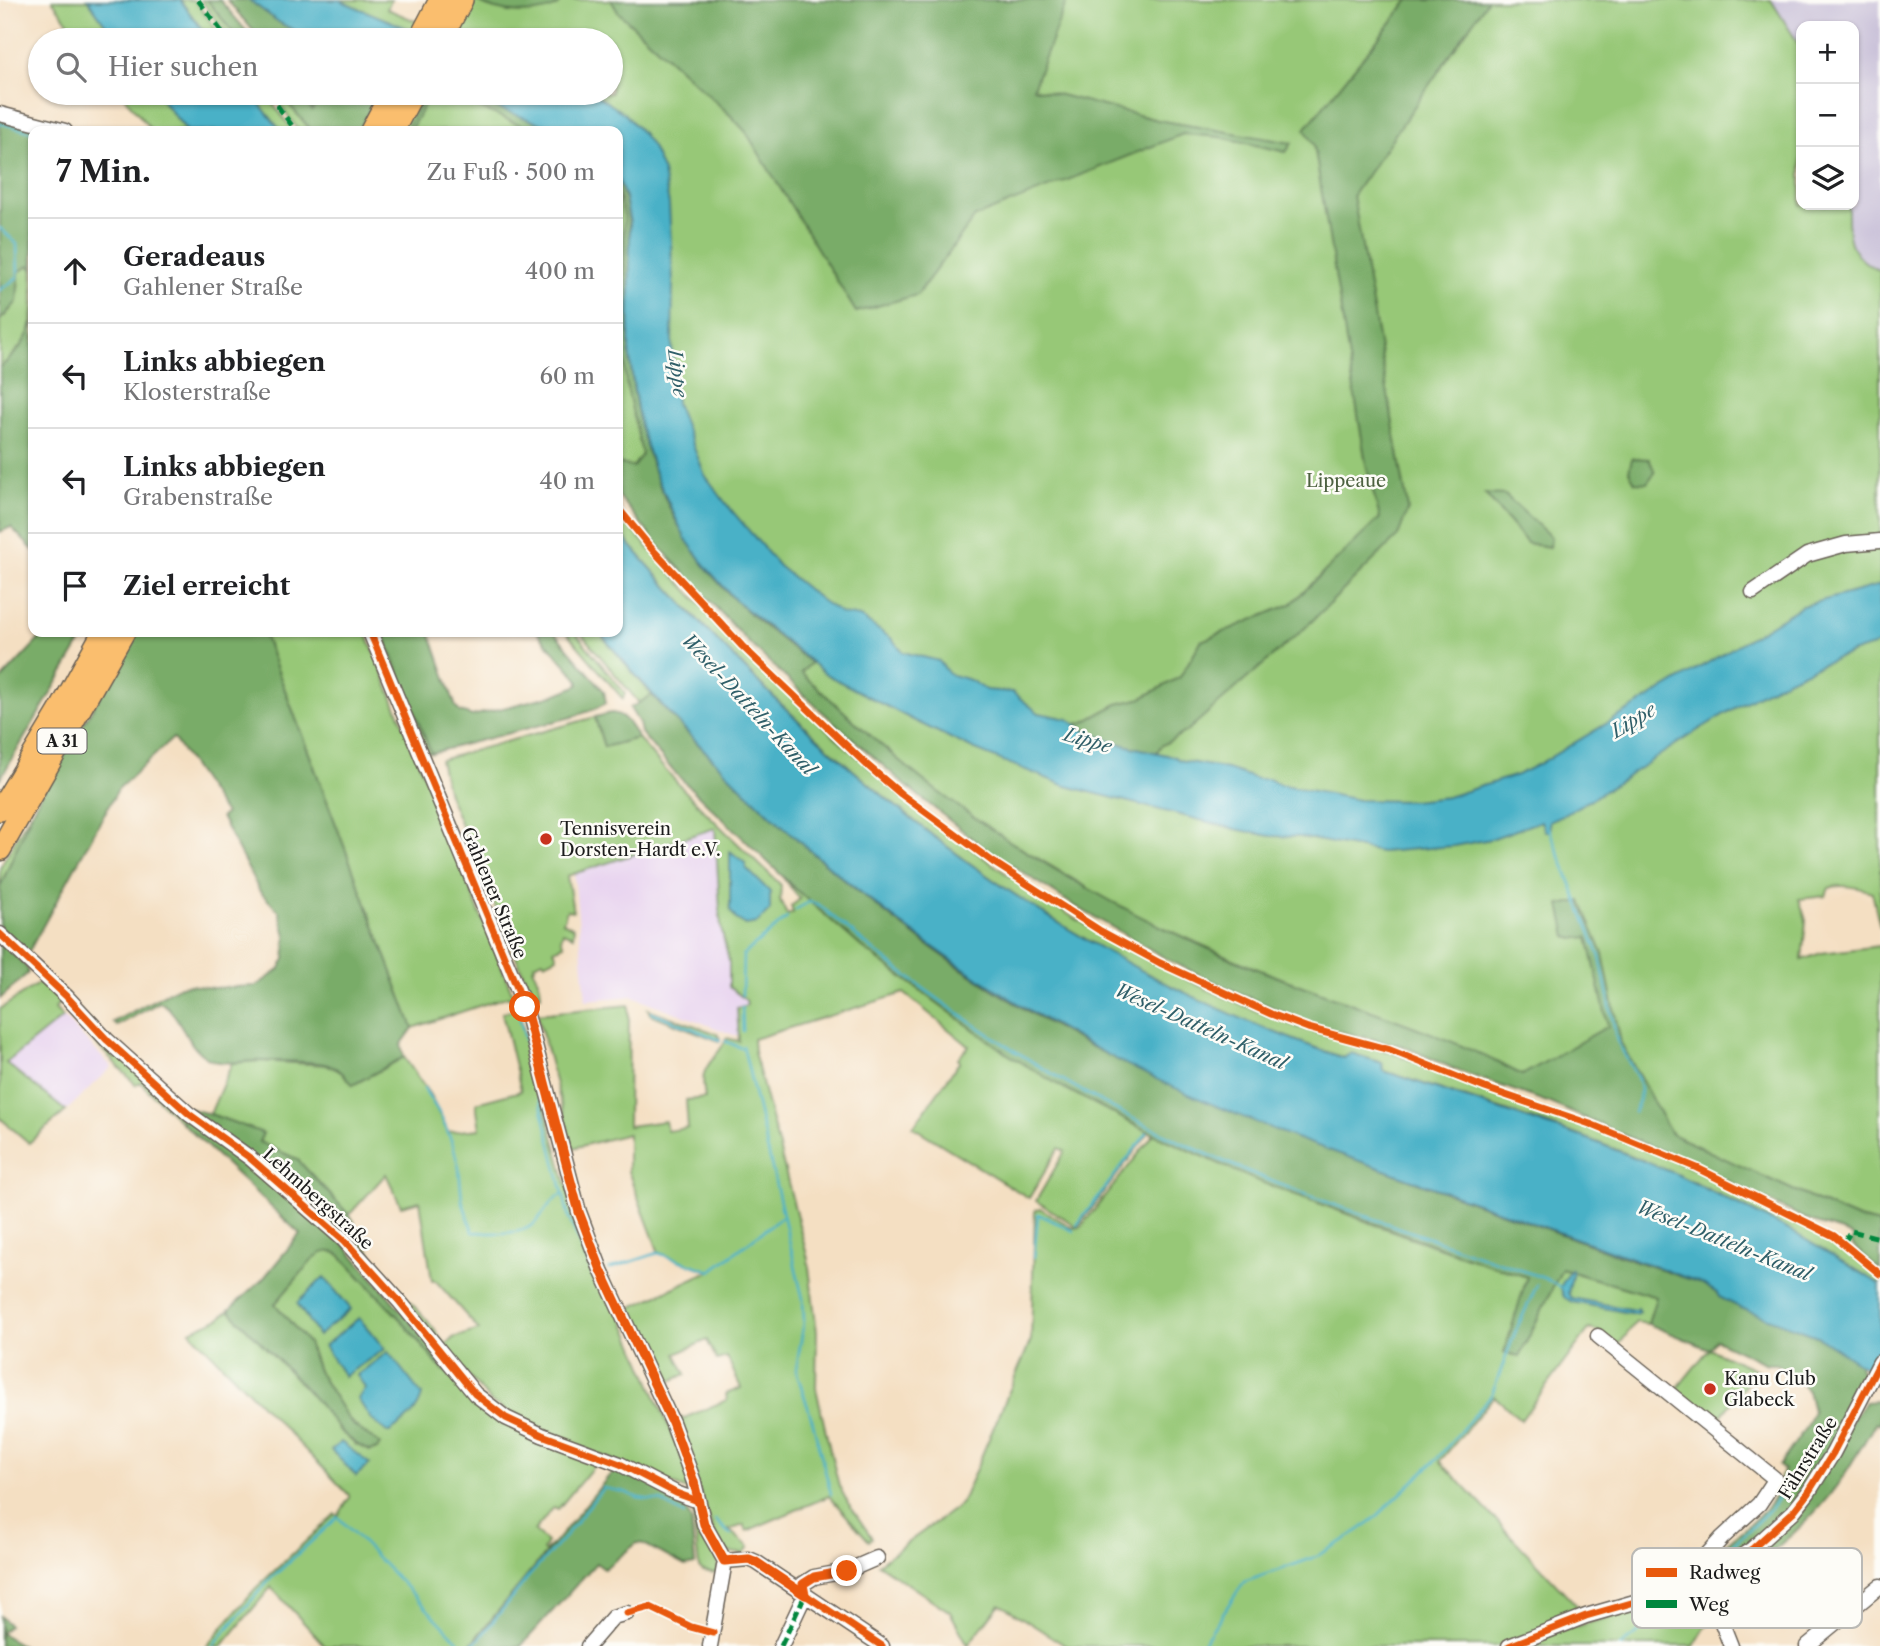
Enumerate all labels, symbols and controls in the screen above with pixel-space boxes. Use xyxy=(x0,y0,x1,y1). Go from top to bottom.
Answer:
map controls xyxy=(1796,21,1859,210)
button: + xyxy=(1796,21,1859,84)
search box xyxy=(28,28,623,105)
icon: search xyxy=(52,48,90,86)
text: Hier suchen xyxy=(108,51,258,83)
button: − xyxy=(1796,84,1859,147)
button: layers xyxy=(1796,147,1859,210)
text: 7 Min. xyxy=(56,153,151,190)
text: Zu Fuß · 500 m xyxy=(427,158,595,186)
text: Geradeaus xyxy=(123,241,265,273)
icon: ahead xyxy=(56,252,94,290)
text: 400 m xyxy=(525,257,595,285)
text: Gahlener Straße xyxy=(123,273,303,301)
text: Links abbiegen xyxy=(123,346,326,378)
water label: Lippe xyxy=(663,346,692,399)
icon: left xyxy=(56,357,94,395)
text: 60 m xyxy=(539,362,595,390)
text: Klosterstraße xyxy=(123,378,271,406)
text: Links abbiegen xyxy=(123,451,326,483)
icon: left xyxy=(56,462,94,500)
text: 40 m xyxy=(540,467,595,495)
park label: Lippeaue xyxy=(1306,470,1386,492)
text: Grabenstraße xyxy=(123,483,273,511)
icon: arrive xyxy=(56,567,94,605)
text: Ziel erreicht xyxy=(123,570,290,602)
water label: Wesel-Datteln-Kanal xyxy=(677,628,822,782)
water label: Lippe xyxy=(1605,698,1661,744)
water label: Lippe xyxy=(1060,722,1115,758)
road number: A 31 xyxy=(38,728,86,754)
place label: Tennisverein Dorsten-Hardt e.V. xyxy=(560,818,721,861)
street label: Gahlener Straße xyxy=(456,824,532,962)
marker: Tennisverein Dorsten-Hardt e.V. xyxy=(538,831,554,847)
water label: Wesel-Datteln-Kanal xyxy=(1111,978,1292,1076)
route start xyxy=(509,991,540,1022)
street label: Lehmbergstraße xyxy=(258,1143,378,1255)
water label: Wesel-Datteln-Kanal xyxy=(1633,1195,1816,1287)
place label: Kanu Club Glabeck xyxy=(1724,1368,1816,1411)
marker: Kanu Club Glabeck xyxy=(1702,1381,1718,1397)
street label: Fährstraße xyxy=(1774,1413,1842,1503)
legend xyxy=(1632,1548,1862,1628)
route end xyxy=(831,1555,862,1586)
text: Radweg xyxy=(1689,1561,1761,1584)
text: Weg xyxy=(1688,1593,1730,1616)

